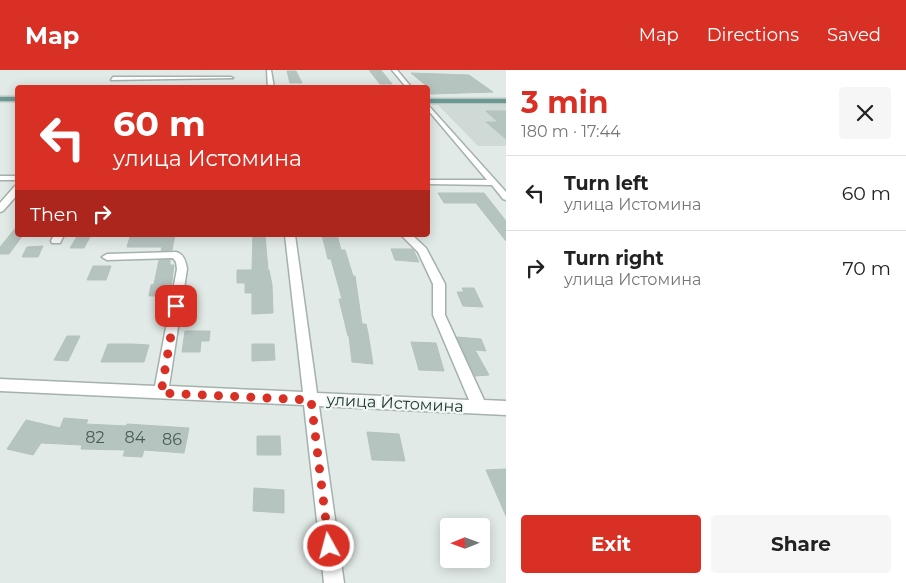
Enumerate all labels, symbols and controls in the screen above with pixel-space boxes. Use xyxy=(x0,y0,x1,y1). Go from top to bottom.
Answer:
text: Map xyxy=(25,21,79,50)
text: Map xyxy=(639,24,679,46)
text: Directions xyxy=(707,24,799,46)
text: Saved xyxy=(827,24,881,46)
text: 3 min xyxy=(521,84,608,121)
button: close xyxy=(839,87,891,139)
text: 60 m xyxy=(113,102,206,145)
icon: left xyxy=(30,105,95,170)
text: 180 m · 17:44 xyxy=(521,122,621,141)
text: улица Истомина xyxy=(113,145,302,172)
text: Turn left xyxy=(564,172,649,195)
icon: left xyxy=(521,179,549,207)
text: 60 m xyxy=(842,182,891,205)
text: улица Истомина xyxy=(564,195,701,214)
icon: right xyxy=(88,200,116,228)
text: Then xyxy=(30,203,78,226)
text: Turn right xyxy=(564,247,664,270)
icon: right xyxy=(521,254,549,282)
text: 70 m xyxy=(842,257,891,280)
text: улица Истомина xyxy=(564,270,701,289)
pin xyxy=(155,285,197,327)
icon: arrive xyxy=(162,292,190,320)
street label: улица Истомина xyxy=(325,390,464,416)
house number: 82 xyxy=(85,428,105,447)
house number: 84 xyxy=(125,428,146,447)
house number: 86 xyxy=(162,430,182,449)
button: Exit xyxy=(521,515,701,573)
button: Share xyxy=(711,515,891,573)
north arrow xyxy=(440,518,490,568)
map controls xyxy=(440,518,490,568)
position arrow xyxy=(302,519,354,571)

